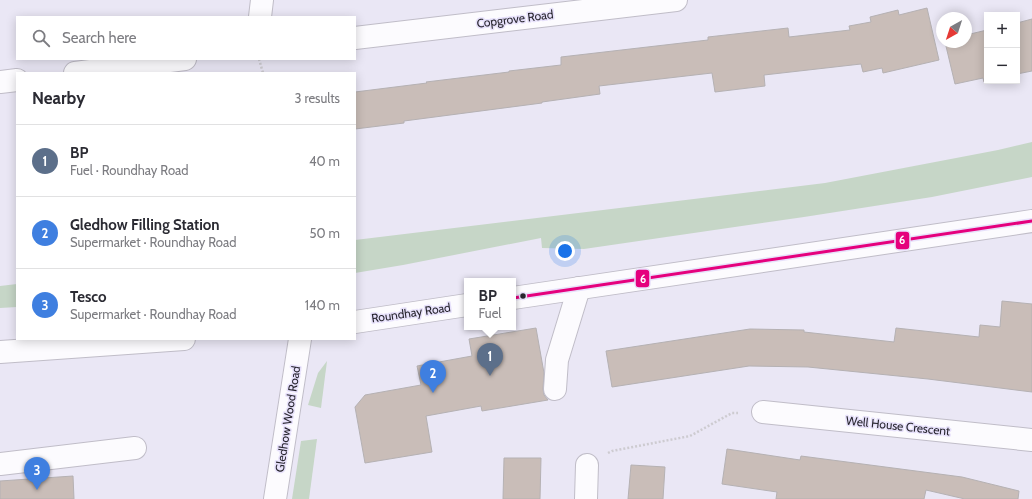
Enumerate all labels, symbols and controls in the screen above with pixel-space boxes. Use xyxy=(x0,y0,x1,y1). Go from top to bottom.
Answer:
street label: Copgrove Road xyxy=(476,6,554,31)
north arrow xyxy=(936,12,972,48)
map controls xyxy=(984,12,1020,84)
button: + xyxy=(984,12,1020,48)
search box xyxy=(16,16,356,60)
icon: search xyxy=(30,27,52,49)
text: Search here xyxy=(62,29,137,47)
button: − xyxy=(984,48,1020,84)
text: Nearby xyxy=(32,88,85,108)
text: 3 results xyxy=(294,90,340,106)
text: BP xyxy=(70,144,88,162)
text: 1 xyxy=(43,153,47,169)
text: 40 m xyxy=(309,153,340,169)
text: Fuel · Roundhay Road xyxy=(70,162,189,178)
text: Gledhow Filling Station xyxy=(70,216,220,234)
text: 2 xyxy=(42,225,48,241)
text: 50 m xyxy=(310,225,340,241)
line badge: 6 xyxy=(895,231,910,250)
text: 6 xyxy=(899,233,905,247)
text: Supermarket · Roundhay Road xyxy=(70,234,236,250)
your location xyxy=(555,241,575,261)
line badge: 6 xyxy=(635,269,650,288)
text: 6 xyxy=(640,272,646,286)
popup xyxy=(464,278,516,330)
text: BP xyxy=(479,287,497,305)
text: Tesco xyxy=(70,288,107,306)
unlabelled marker xyxy=(518,291,528,301)
text: 3 xyxy=(41,297,49,313)
text: 140 m xyxy=(305,297,340,313)
street label: Roundhay Road xyxy=(370,300,452,326)
text: Fuel xyxy=(479,305,501,321)
text: Supermarket · Roundhay Road xyxy=(70,306,236,322)
pin: 1 xyxy=(477,343,503,376)
pin: 2 xyxy=(420,360,446,393)
street label: Gledhow Wood Road xyxy=(272,365,303,473)
street label: Well House Crescent xyxy=(845,413,951,438)
pin: 3 xyxy=(24,457,50,490)

